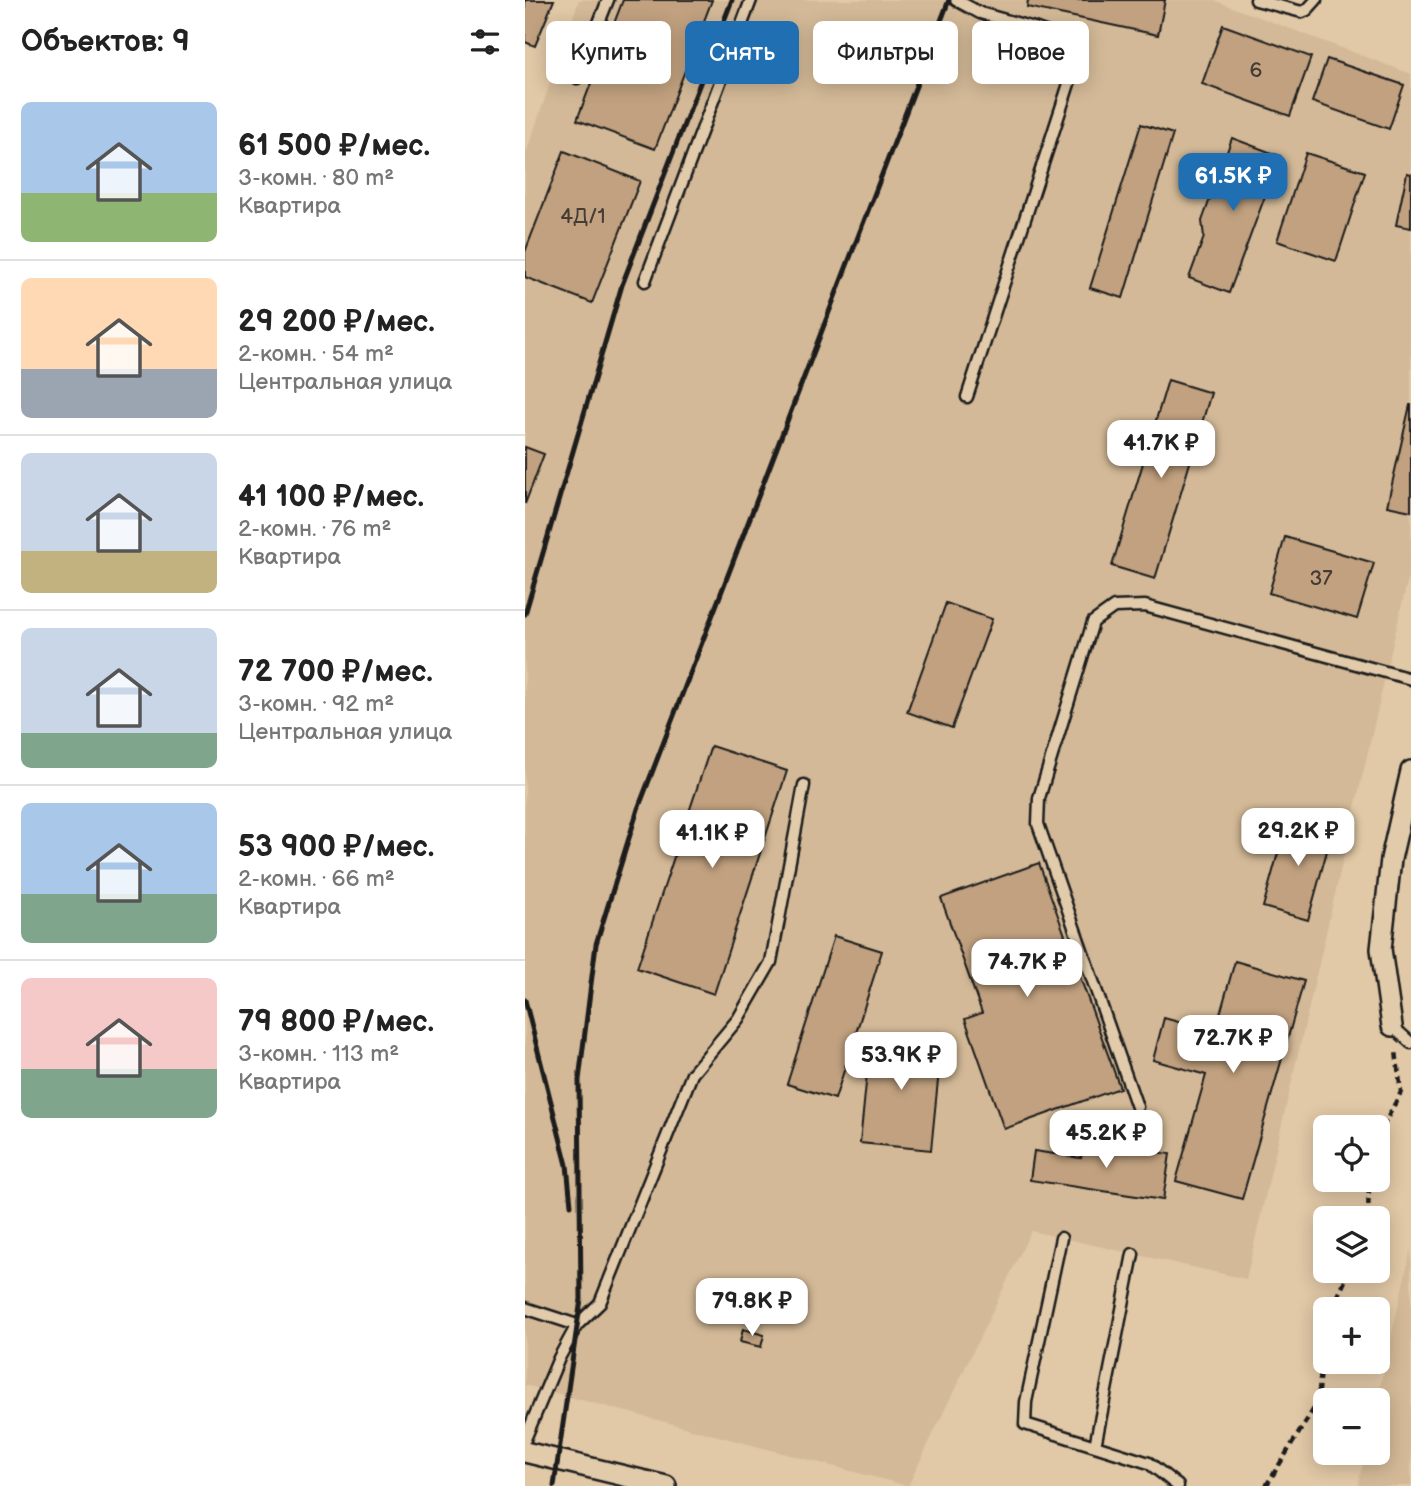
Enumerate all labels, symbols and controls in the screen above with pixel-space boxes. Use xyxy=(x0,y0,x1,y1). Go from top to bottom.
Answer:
chip: Купить xyxy=(546,21,671,84)
chip: Снять xyxy=(685,21,799,84)
chip: Фильтры xyxy=(813,21,958,84)
chip: Новое xyxy=(972,21,1089,84)
icon: filters xyxy=(466,23,504,61)
text: Объектов: 9 xyxy=(21,24,190,60)
house number: 6 xyxy=(1250,58,1263,83)
text: 61 500 ₽/мес. xyxy=(238,128,430,164)
icon: home xyxy=(77,130,161,214)
pin: 61.5K ₽ xyxy=(1168,154,1298,213)
text: 61.5K ₽ xyxy=(1194,162,1272,190)
text: 3-комн. · 80 m² xyxy=(238,164,394,192)
text: Квартира xyxy=(238,192,341,220)
house number: 4Д/1 xyxy=(560,204,606,229)
text: 29 200 ₽/мес. xyxy=(238,304,435,340)
icon: home xyxy=(77,306,161,390)
text: 2-комн. · 54 m² xyxy=(238,340,394,368)
text: Центральная улица xyxy=(238,368,452,396)
pin: 41.7K ₽ xyxy=(1096,420,1226,480)
text: 41.7K ₽ xyxy=(1123,429,1199,457)
text: 41 100 ₽/мес. xyxy=(238,479,424,515)
icon: home xyxy=(77,481,161,565)
text: 2-комн. · 76 m² xyxy=(238,515,391,543)
text: Квартира xyxy=(238,543,341,571)
house number: 37 xyxy=(1309,566,1333,591)
text: 72 700 ₽/мес. xyxy=(238,654,433,690)
icon: home xyxy=(77,656,161,740)
text: 3-комн. · 92 m² xyxy=(238,690,394,718)
text: Центральная улица xyxy=(238,718,452,746)
pin: 29.2K ₽ xyxy=(1233,808,1363,868)
pin: 41.1K ₽ xyxy=(647,810,777,870)
text: 29.2K ₽ xyxy=(1257,817,1339,845)
text: 41.1K ₽ xyxy=(676,819,748,847)
text: 53 900 ₽/мес. xyxy=(238,829,434,865)
icon: home xyxy=(77,831,161,915)
text: 2-комн. · 66 m² xyxy=(238,865,395,893)
text: Квартира xyxy=(238,893,341,921)
pin: 74.7K ₽ xyxy=(962,940,1092,999)
text: 74.7K ₽ xyxy=(987,948,1067,976)
text: 79 800 ₽/мес. xyxy=(238,1004,434,1040)
icon: home xyxy=(77,1006,161,1090)
pin: 72.7K ₽ xyxy=(1168,1016,1298,1075)
text: 72.7K ₽ xyxy=(1193,1024,1273,1052)
pin: 53.9K ₽ xyxy=(836,1032,966,1092)
text: 3-комн. · 113 m² xyxy=(238,1040,399,1068)
text: 53.9K ₽ xyxy=(861,1041,941,1069)
text: Квартира xyxy=(238,1068,341,1096)
pin: 45.2K ₽ xyxy=(1041,1110,1171,1170)
map controls xyxy=(1313,1115,1390,1465)
button: locate xyxy=(1313,1115,1390,1192)
text: 45.2K ₽ xyxy=(1066,1119,1146,1147)
button: layers xyxy=(1313,1206,1390,1283)
pin: 79.8K ₽ xyxy=(687,1278,817,1338)
text: 79.8K ₽ xyxy=(712,1287,792,1315)
button: + xyxy=(1313,1297,1390,1374)
button: − xyxy=(1313,1388,1390,1465)

